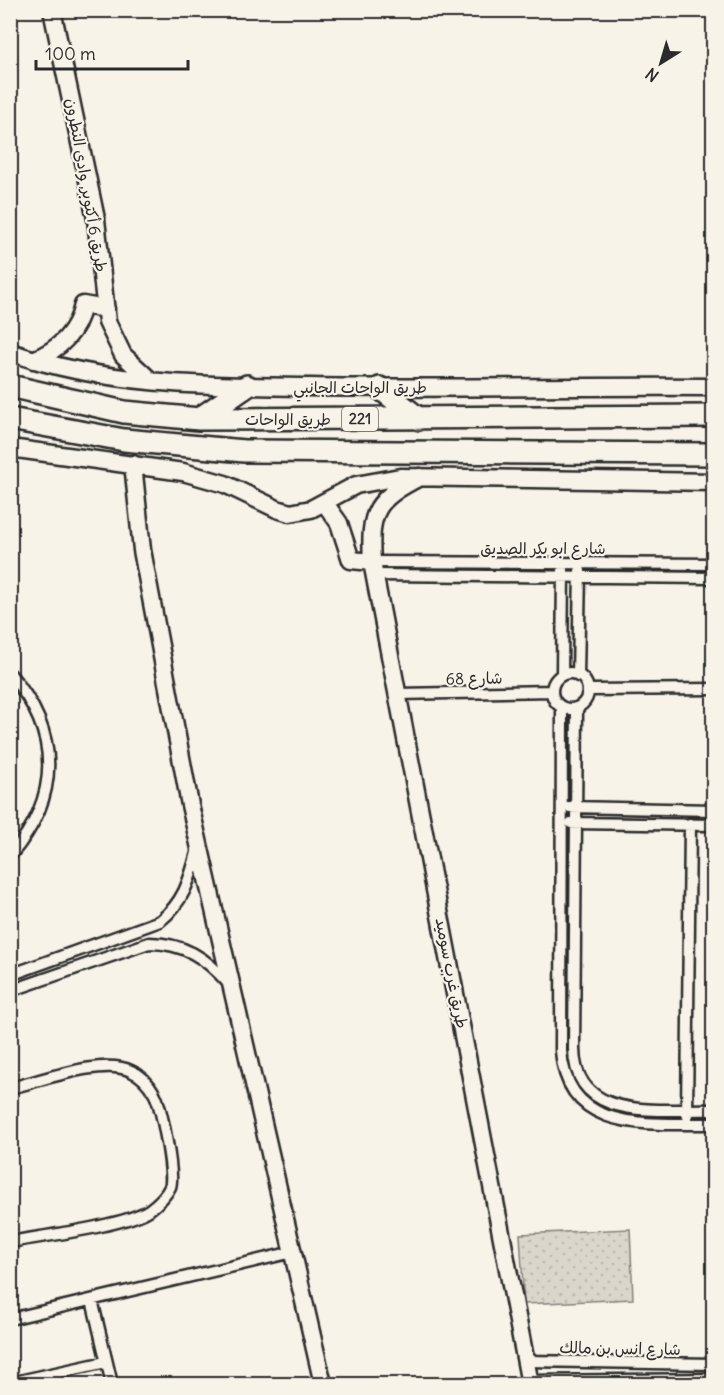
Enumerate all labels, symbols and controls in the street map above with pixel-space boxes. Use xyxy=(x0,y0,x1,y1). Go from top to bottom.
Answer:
scale bar xyxy=(36,33,188,71)
north arrow xyxy=(631,33,691,93)
text: 100 m xyxy=(45,42,96,65)
text: N xyxy=(642,64,662,86)
street label: طريق 6 أكتوبر, وادى النطرون xyxy=(61,96,112,274)
street label: طريق الواحات الجانبي xyxy=(293,377,427,402)
road number: 221 xyxy=(342,407,378,431)
street label: طريق الواحات xyxy=(245,409,331,430)
street label: شارع ابو بكر الصديق xyxy=(480,538,606,560)
street label: شارع 68 xyxy=(445,668,503,690)
street label: طريق غرب سوميد xyxy=(430,916,473,1030)
street label: شارع انس بن مالك xyxy=(559,1337,681,1361)

